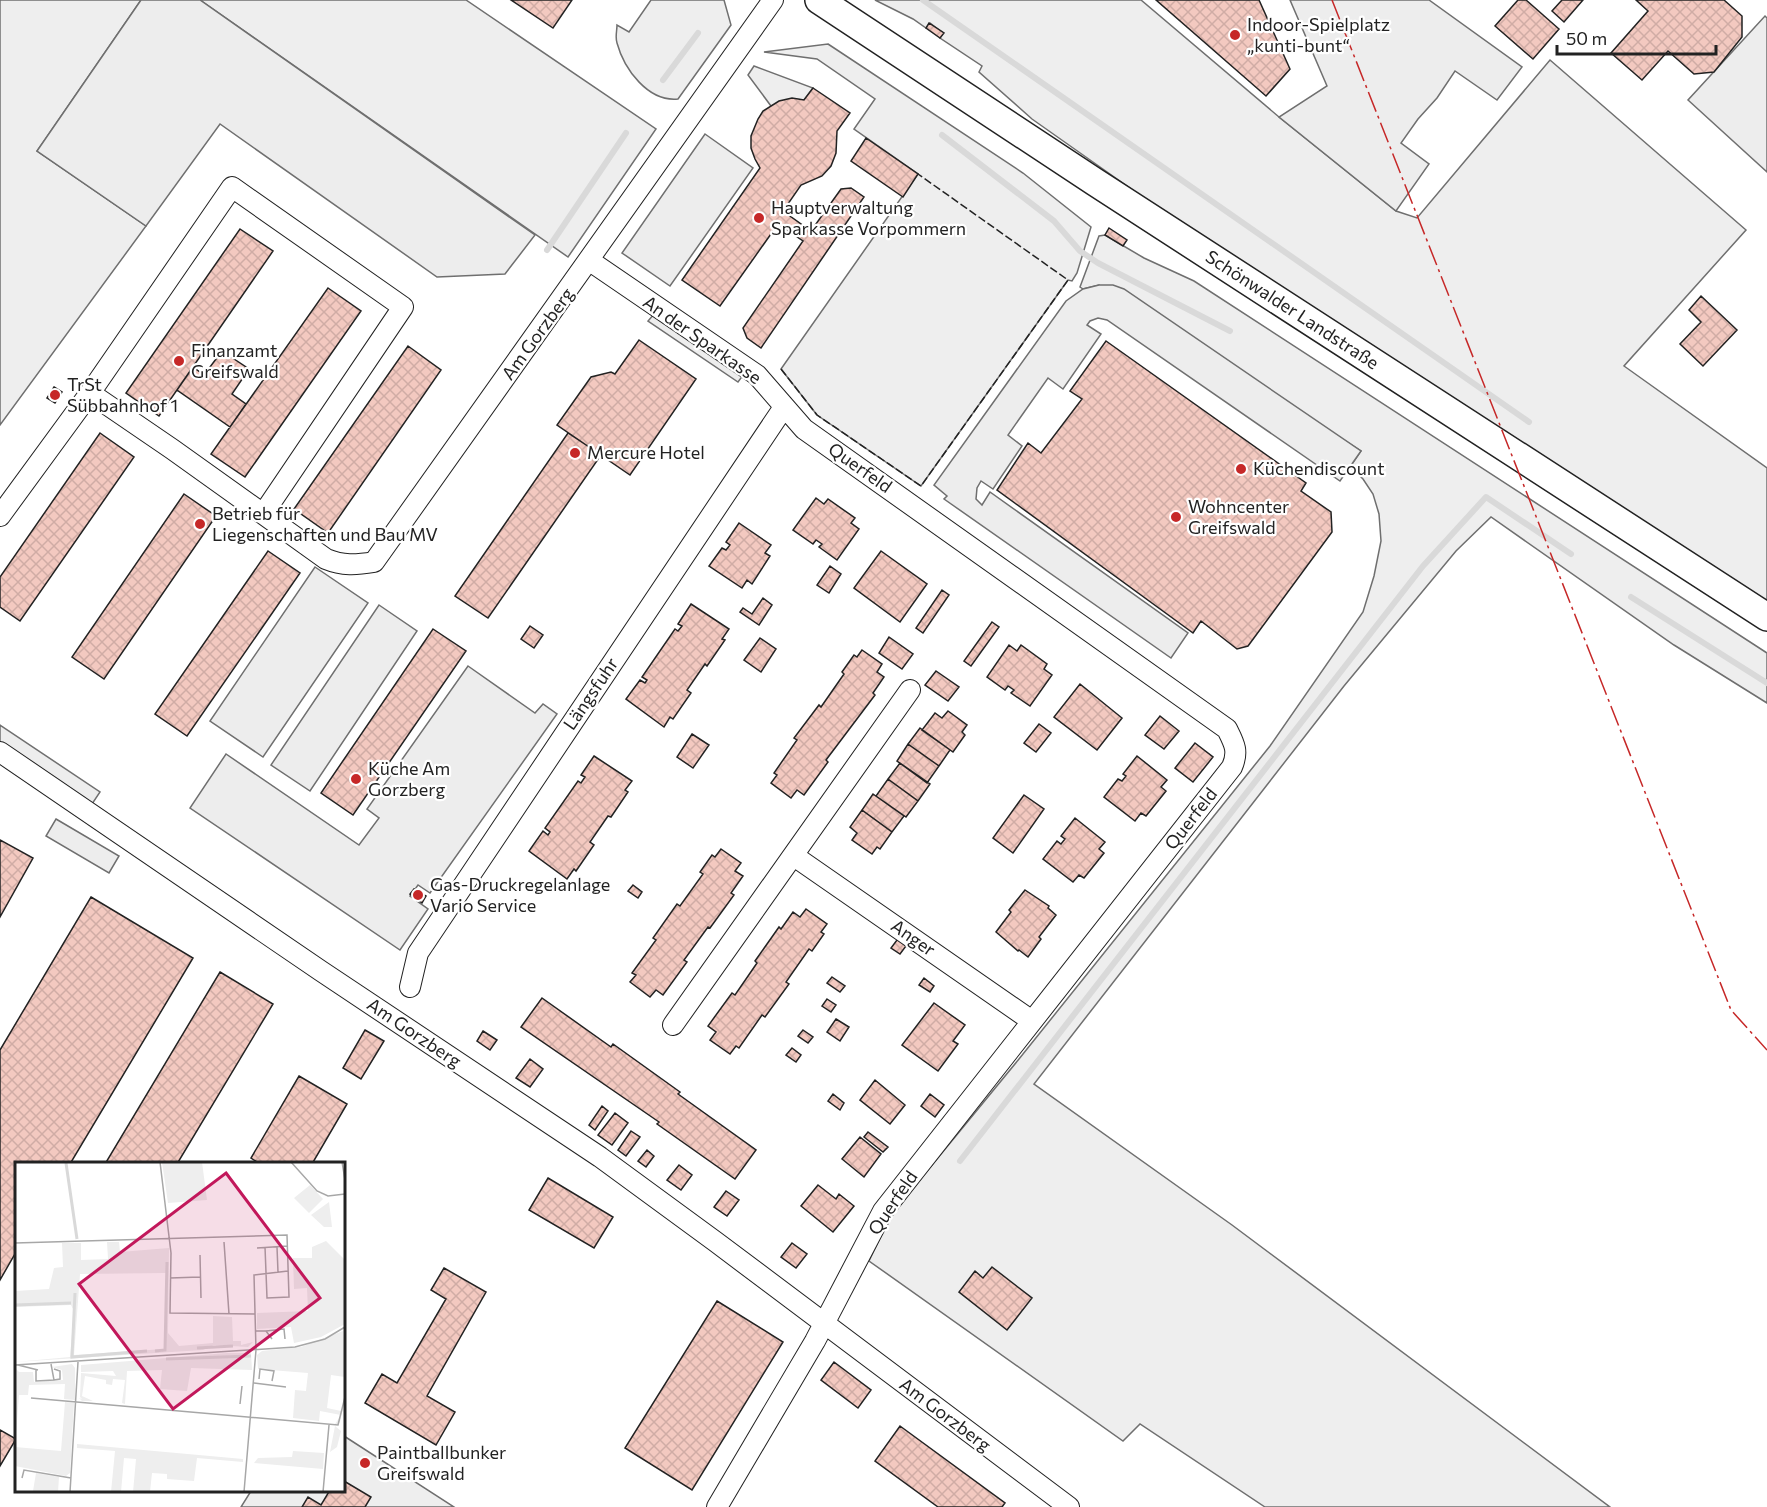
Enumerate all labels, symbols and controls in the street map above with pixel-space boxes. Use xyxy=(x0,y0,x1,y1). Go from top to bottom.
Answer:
place label: Indoor-Spielplatz „kunti-bunt“ xyxy=(1247,13,1390,56)
scale bar xyxy=(1557,18,1716,56)
text: 50 m xyxy=(1566,27,1607,49)
marker: Indoor-Spielplatz „kunti-bunt“ xyxy=(1228,28,1242,42)
place label: Hauptverwaltung Sparkasse Vorpommern xyxy=(771,196,966,239)
marker: Hauptverwaltung Sparkasse Vorpommern xyxy=(752,211,766,225)
street label: Schönwalder Landstraße xyxy=(1202,245,1383,373)
street label: Am Gorzberg xyxy=(496,283,578,384)
street label: An der Sparkasse xyxy=(639,290,766,388)
place label: Finanzamt Greifswald xyxy=(191,339,279,382)
marker: Finanzamt Greifswald xyxy=(172,354,186,368)
place label: TrSt Sübbahnhof 1 xyxy=(67,373,178,416)
marker: TrSt Sübbahnhof 1 xyxy=(48,388,62,402)
street label: Querfeld xyxy=(825,437,897,497)
place label: Mercure Hotel xyxy=(587,441,705,463)
marker: Mercure Hotel xyxy=(568,446,582,460)
place label: Küchendiscount xyxy=(1253,457,1385,479)
marker: Küchendiscount xyxy=(1234,462,1248,476)
place label: Wohncenter Greifswald xyxy=(1188,495,1289,538)
place label: Betrieb für Liegenschaften und Bau MV xyxy=(212,502,438,545)
marker: Wohncenter Greifswald xyxy=(1169,510,1183,524)
marker: Betrieb für Liegenschaften und Bau MV xyxy=(193,517,207,531)
street label: Längsfuhr xyxy=(558,653,622,734)
place label: Küche Am Gorzberg xyxy=(368,757,450,800)
marker: Küche Am Gorzberg xyxy=(349,772,363,786)
street label: Querfeld xyxy=(1159,783,1221,854)
place label: Gas-Druckregelanlage Vario Service xyxy=(430,873,610,916)
marker: Gas-Druckregelanlage Vario Service xyxy=(411,888,425,902)
street label: Anger xyxy=(887,914,940,960)
street label: Am Gorzberg xyxy=(363,993,466,1072)
inset map xyxy=(15,1162,345,1492)
street label: Querfeld xyxy=(863,1166,922,1239)
street label: Am Gorzberg xyxy=(896,1373,996,1456)
place label: Paintballbunker Greifswald xyxy=(377,1441,506,1484)
marker: Paintballbunker Greifswald xyxy=(358,1456,372,1470)

